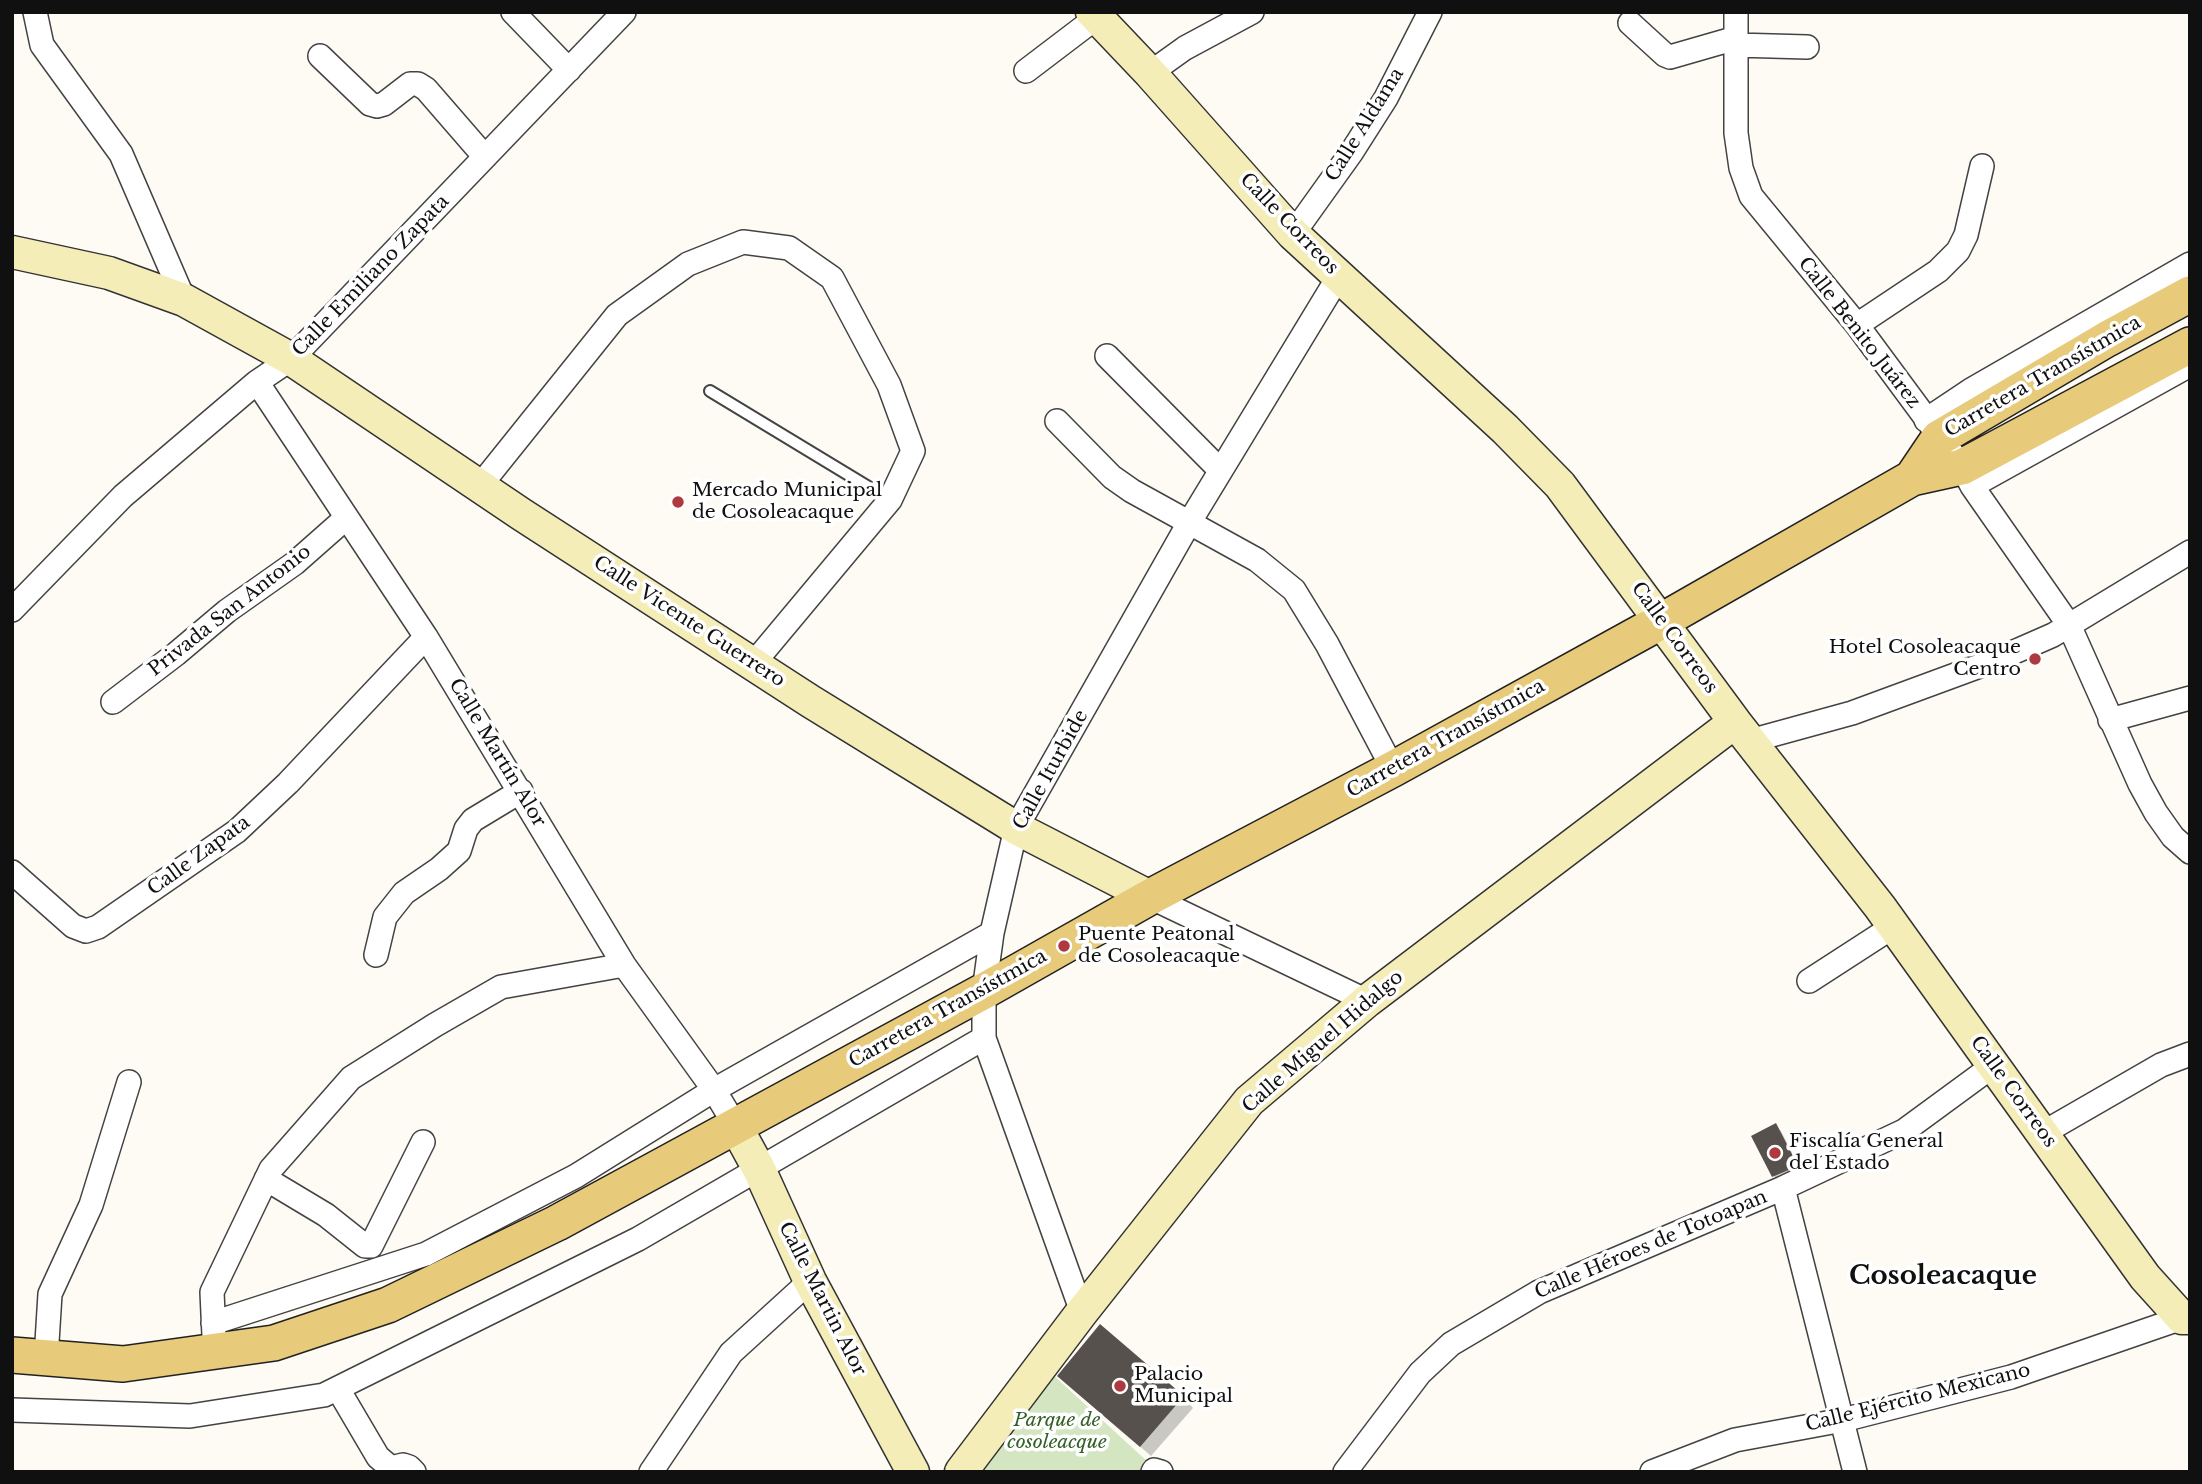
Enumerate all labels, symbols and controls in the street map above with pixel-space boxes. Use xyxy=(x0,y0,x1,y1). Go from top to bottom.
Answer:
street label: Calle Aldama xyxy=(1321,64,1409,186)
street label: Calle Correos xyxy=(1235,169,1343,279)
street label: Calle Emiliano Zapata xyxy=(288,191,454,361)
street label: Calle Benito Juárez xyxy=(1793,253,1925,413)
street label: Carretera Transístmica xyxy=(1941,311,2145,443)
place label: Mercado Municipal de Cosoleacaque xyxy=(692,480,882,524)
marker: Mercado Municipal de Cosoleacaque xyxy=(670,494,686,510)
street label: Privada San Antonio xyxy=(144,540,316,682)
street label: Calle Vicente Guerrero xyxy=(589,552,789,692)
street label: Calle Correos xyxy=(1626,578,1722,698)
place label: Hotel Cosoleacaque Centro xyxy=(1829,637,2021,681)
marker: Hotel Cosoleacaque Centro xyxy=(2027,651,2043,667)
street label: Calle Martín Alor xyxy=(444,675,550,831)
street label: Carretera Transístmica xyxy=(1343,675,1549,803)
street label: Calle Iturbide xyxy=(1009,706,1093,834)
street label: Calle Zapata xyxy=(143,811,255,901)
place label: Puente Peatonal de Cosoleacaque xyxy=(1078,924,1240,968)
marker: Puente Peatonal de Cosoleacaque xyxy=(1056,938,1072,954)
street label: Carretera Transístmica xyxy=(845,945,1051,1073)
street label: Calle Miguel Hidalgo xyxy=(1238,966,1408,1118)
street label: Calle Correos xyxy=(1965,1032,2061,1152)
place label: Fiscalía General del Estado xyxy=(1789,1131,1943,1175)
marker: Fiscalía General del Estado xyxy=(1767,1145,1783,1161)
street label: Calle Héroes de Totoapan xyxy=(1531,1186,1771,1304)
street label: Calle Martin Alor xyxy=(773,1218,871,1380)
district label: Cosoleacaque xyxy=(1849,1261,2037,1293)
street label: Calle Ejército Mexicano xyxy=(1803,1359,2033,1437)
place label: Palacio Municipal xyxy=(1134,1364,1233,1408)
marker: Palacio Municipal xyxy=(1112,1378,1128,1394)
park label: Parque de cosoleacque xyxy=(1007,1410,1107,1454)

